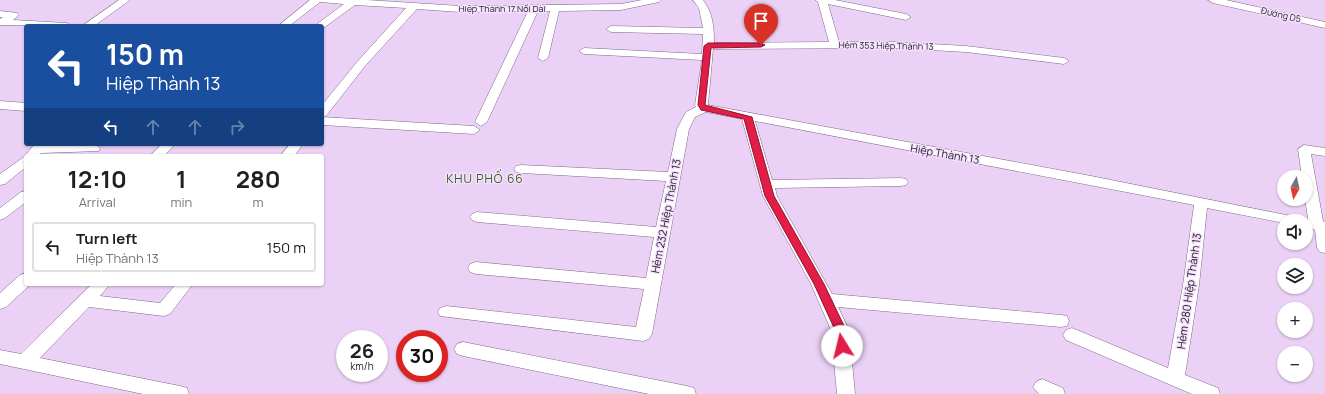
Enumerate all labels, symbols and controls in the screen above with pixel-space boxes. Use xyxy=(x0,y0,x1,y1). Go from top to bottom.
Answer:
street label: Hiệp Thành 17 Nối Dài xyxy=(458,2,546,15)
pin xyxy=(744,4,778,45)
street label: Đường D5 xyxy=(1260,4,1302,25)
icon: arrive xyxy=(750,10,772,32)
text: 150 m xyxy=(106,35,184,73)
street label: Hẻm 353 Hiệp Thành 13 xyxy=(838,38,934,53)
icon: left xyxy=(40,40,92,92)
text: Hiệp Thành 13 xyxy=(106,71,220,95)
icon: left xyxy=(100,116,122,138)
icon: ahead xyxy=(142,116,164,138)
icon: ahead xyxy=(184,116,206,138)
icon: right xyxy=(226,116,248,138)
street label: Hiệp Thành 13 xyxy=(909,140,981,167)
street label: Hẻm 232 Hiệp Thành 13 xyxy=(647,157,684,274)
text: 12:10 xyxy=(68,162,127,195)
text: 1 xyxy=(176,162,187,195)
text: 280 xyxy=(236,162,280,195)
district label: KHU PHỐ 66 xyxy=(446,169,524,187)
north arrow xyxy=(1277,170,1313,206)
map controls xyxy=(1277,170,1313,382)
text: Arrival xyxy=(79,193,116,211)
text: min xyxy=(170,193,192,211)
text: m xyxy=(253,193,264,211)
button: sound xyxy=(1277,214,1313,250)
text: Turn left xyxy=(76,228,138,249)
street label: Hẻm 280 Hiệp Thành 13 xyxy=(1173,232,1204,350)
icon: left xyxy=(42,236,64,258)
text: 150 m xyxy=(267,237,306,258)
text: Hiệp Thành 13 xyxy=(76,249,159,267)
button: layers xyxy=(1277,258,1313,294)
button: + xyxy=(1277,302,1313,338)
position arrow xyxy=(821,325,863,367)
speed limit sign: 30 xyxy=(396,330,448,382)
text: 26 xyxy=(350,337,374,364)
button: − xyxy=(1277,346,1313,382)
text: km/h xyxy=(350,359,374,373)

